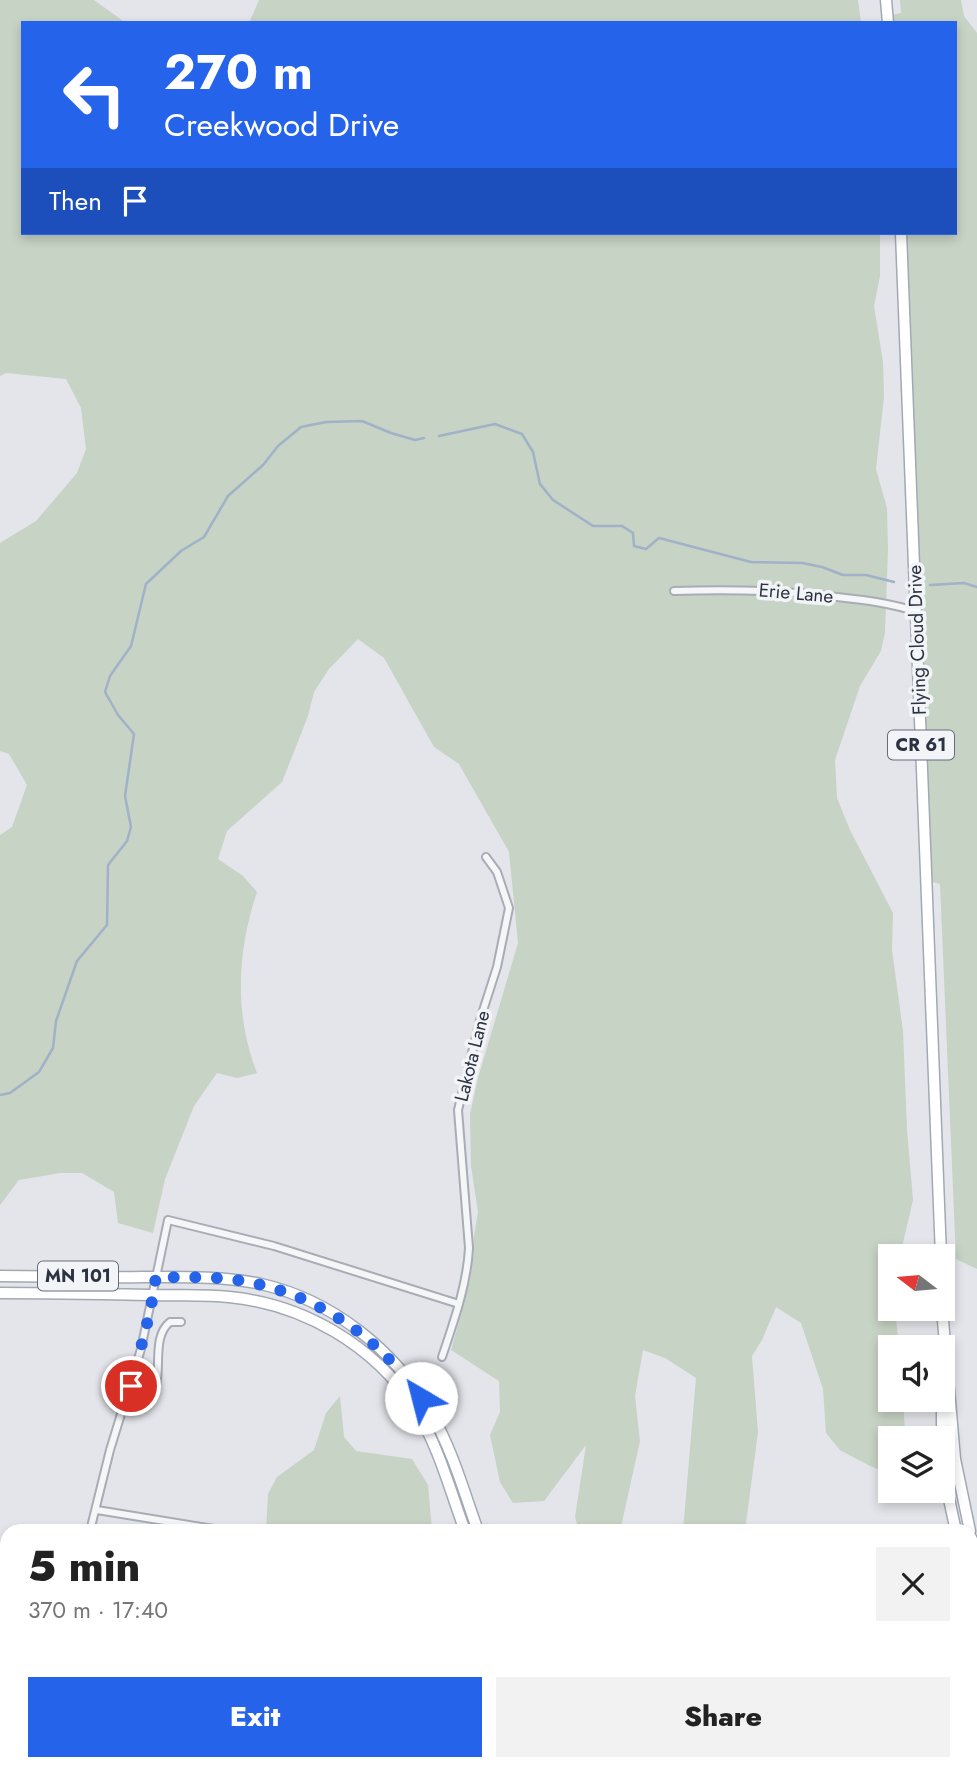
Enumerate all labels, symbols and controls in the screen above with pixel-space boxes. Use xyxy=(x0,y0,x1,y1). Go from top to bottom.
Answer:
text: 270 m xyxy=(164,37,313,107)
icon: left xyxy=(49,49,140,140)
text: Creekwood Drive xyxy=(164,102,399,148)
text: Then xyxy=(49,182,102,220)
icon: arrive xyxy=(116,182,154,220)
street label: Flying Cloud Drive xyxy=(901,564,933,716)
street label: Erie Lane xyxy=(758,576,835,610)
road number: CR 61 xyxy=(888,730,954,760)
street label: Lakota Lane xyxy=(448,1007,496,1104)
north arrow xyxy=(878,1244,956,1321)
map controls xyxy=(878,1244,955,1503)
road number: MN 101 xyxy=(38,1261,118,1290)
button: sound xyxy=(878,1335,955,1412)
pin xyxy=(101,1356,161,1416)
position arrow xyxy=(384,1361,458,1435)
icon: arrive xyxy=(112,1367,150,1405)
button: layers xyxy=(878,1426,955,1503)
text: 5 min xyxy=(28,1536,140,1597)
button: close xyxy=(876,1547,950,1621)
text: 370 m · 17:40 xyxy=(28,1593,168,1627)
button: Exit xyxy=(28,1677,482,1757)
button: Share xyxy=(496,1677,950,1757)

